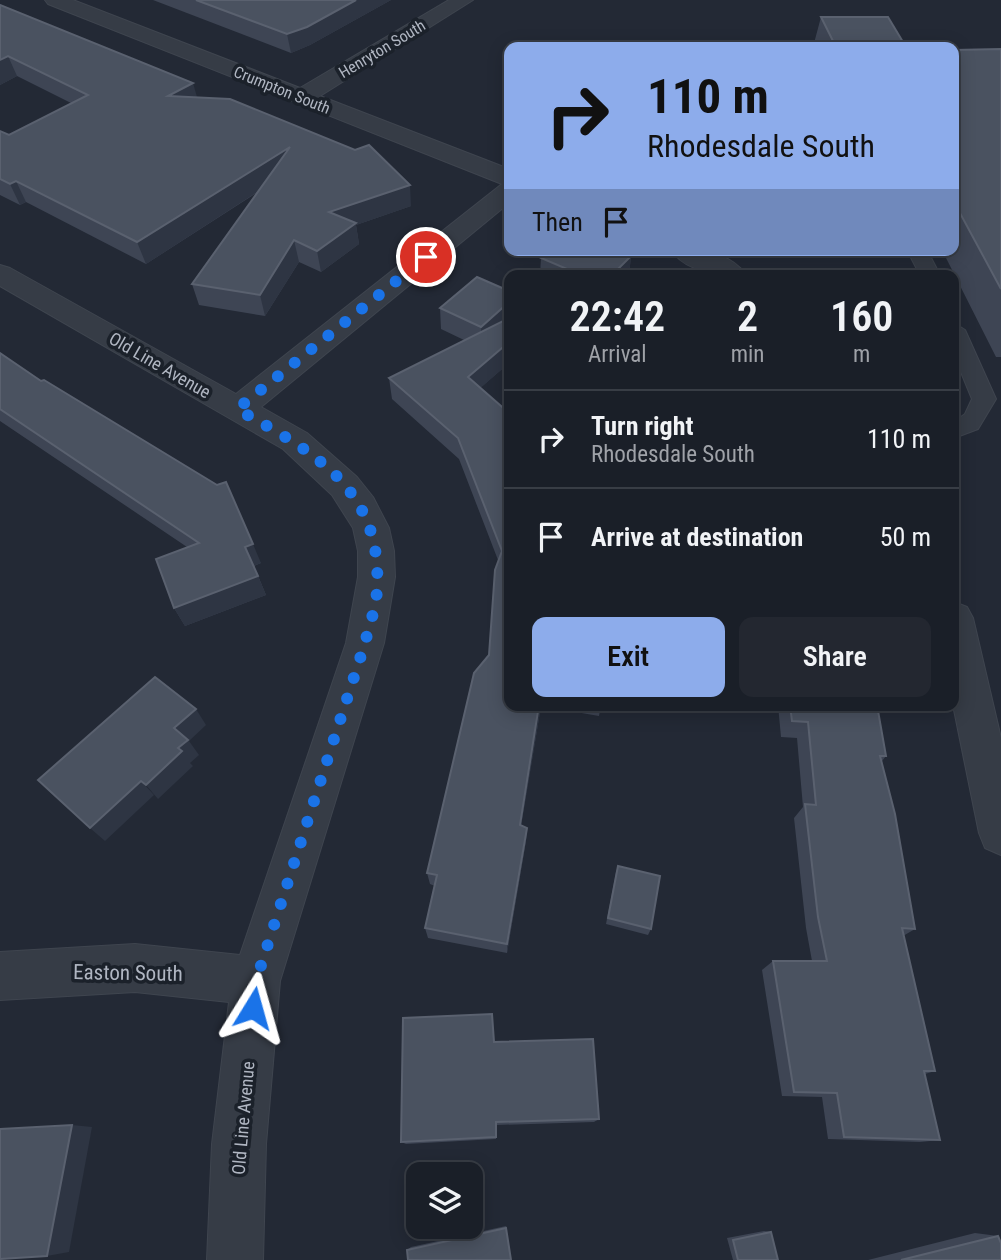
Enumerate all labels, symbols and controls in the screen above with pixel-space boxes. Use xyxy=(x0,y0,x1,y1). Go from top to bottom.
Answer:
street label: Henryton South xyxy=(335,16,429,82)
street label: Crumpton South xyxy=(231,62,333,118)
text: 110 m xyxy=(647,68,769,125)
icon: right xyxy=(532,70,623,161)
text: Rhodesdale South xyxy=(647,127,875,165)
icon: arrive xyxy=(597,203,635,241)
text: Then xyxy=(532,207,583,237)
pin xyxy=(396,227,456,287)
icon: arrive xyxy=(407,238,445,276)
text: 22:42 xyxy=(570,292,665,341)
text: 2 xyxy=(737,292,758,341)
text: 160 xyxy=(830,292,893,341)
street label: Old Line Avenue xyxy=(105,327,215,403)
text: Arrival xyxy=(588,341,647,368)
text: min xyxy=(731,341,764,368)
text: m xyxy=(853,341,870,368)
text: Turn right xyxy=(591,411,693,441)
icon: right xyxy=(532,420,570,458)
text: 110 m xyxy=(867,424,931,454)
text: Rhodesdale South xyxy=(591,441,755,468)
icon: arrive xyxy=(532,518,570,556)
text: Arrive at destination xyxy=(591,522,803,552)
text: 50 m xyxy=(880,522,931,552)
button: Exit xyxy=(532,617,725,697)
button: Share xyxy=(739,617,931,697)
street label: Easton South xyxy=(73,960,183,986)
position arrow xyxy=(216,971,290,1045)
street label: Old Line Avenue xyxy=(228,1060,258,1176)
map controls xyxy=(406,1162,483,1239)
button: layers xyxy=(406,1162,483,1239)

